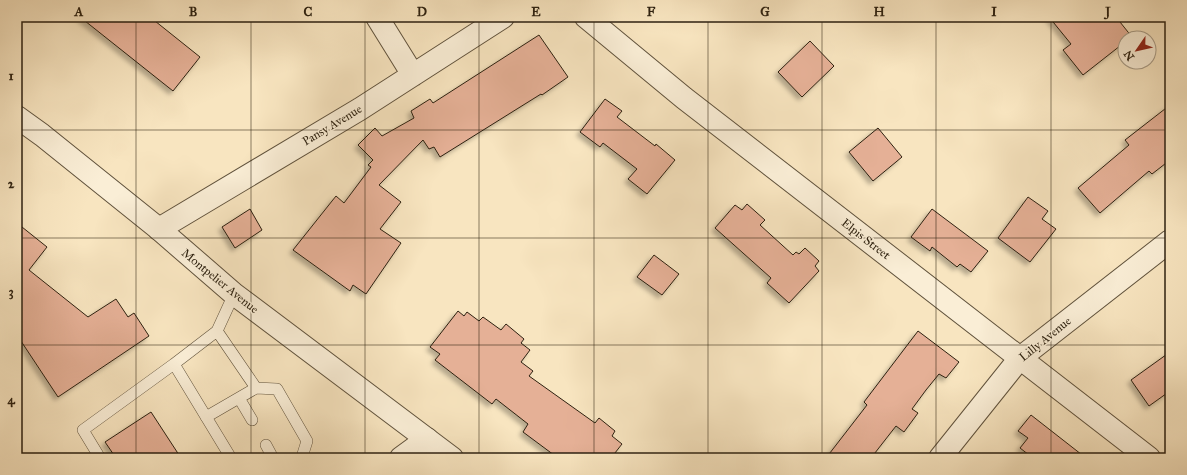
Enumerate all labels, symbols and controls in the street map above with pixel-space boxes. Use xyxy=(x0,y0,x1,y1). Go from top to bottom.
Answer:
text: A xyxy=(74,4,84,20)
text: B xyxy=(189,4,198,20)
text: C xyxy=(304,4,313,20)
text: D xyxy=(417,4,427,20)
text: E xyxy=(531,4,541,20)
text: F xyxy=(647,4,656,20)
text: G xyxy=(760,4,770,20)
text: H xyxy=(873,4,885,20)
text: I xyxy=(991,4,997,20)
text: J xyxy=(1103,4,1111,20)
north arrow xyxy=(1117,30,1157,70)
text: N xyxy=(1121,47,1137,63)
text: 1 xyxy=(8,68,14,84)
street label: Pansy Avenue xyxy=(300,102,364,148)
text: 2 xyxy=(8,176,15,192)
street label: Elpis Street xyxy=(839,216,894,263)
street label: Montpelier Avenue xyxy=(179,246,261,316)
text: 3 xyxy=(8,284,14,300)
street label: Lilly Avenue xyxy=(1016,314,1074,364)
text: 4 xyxy=(7,392,15,408)

